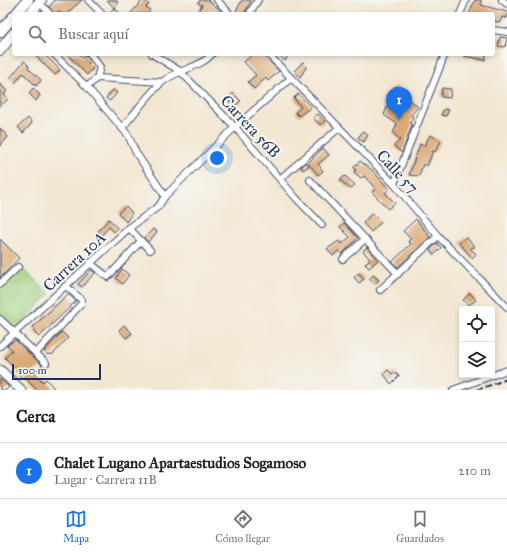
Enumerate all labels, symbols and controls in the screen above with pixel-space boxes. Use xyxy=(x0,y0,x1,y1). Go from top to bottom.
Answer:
search box xyxy=(12,12,495,56)
icon: search xyxy=(26,23,48,45)
text: Buscar aquí xyxy=(58,25,129,43)
pin: 1 xyxy=(386,87,412,120)
street label: Carrera 56B xyxy=(217,91,284,162)
street label: Calle 57 xyxy=(373,146,422,197)
your location xyxy=(207,148,227,168)
street label: Carrera 10A xyxy=(39,227,110,295)
map controls xyxy=(459,306,495,378)
button: locate xyxy=(459,306,495,342)
button: layers xyxy=(459,342,495,378)
scale bar xyxy=(12,362,101,381)
text: 100 m xyxy=(18,364,47,377)
text: Cerca xyxy=(16,406,55,427)
text: Chalet Lugano Apartaestudios Sogamoso xyxy=(54,454,306,472)
text: 1 xyxy=(26,463,32,479)
text: 210 m xyxy=(458,463,491,479)
text: Lugar · Carrera 11B xyxy=(54,472,157,488)
tab: Mapa xyxy=(63,508,89,545)
tab: Cómo llegar xyxy=(215,508,270,545)
tab: Guardados xyxy=(396,508,444,545)

